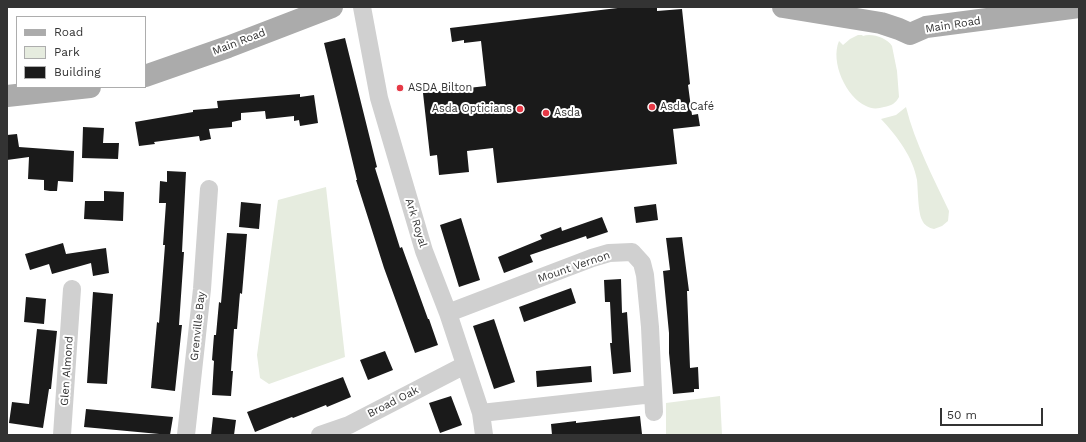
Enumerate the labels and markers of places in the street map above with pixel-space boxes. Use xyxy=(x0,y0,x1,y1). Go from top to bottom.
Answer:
place label: ASDA Bilton xyxy=(408,81,472,95)
marker: ASDA Bilton xyxy=(395,83,405,93)
place label: Asda Café xyxy=(660,100,714,114)
place label: Asda Opticians xyxy=(432,102,512,116)
marker: Asda Café xyxy=(647,102,657,112)
marker: Asda Opticians xyxy=(515,104,525,114)
place label: Asda xyxy=(554,106,580,120)
marker: Asda xyxy=(541,108,551,118)

